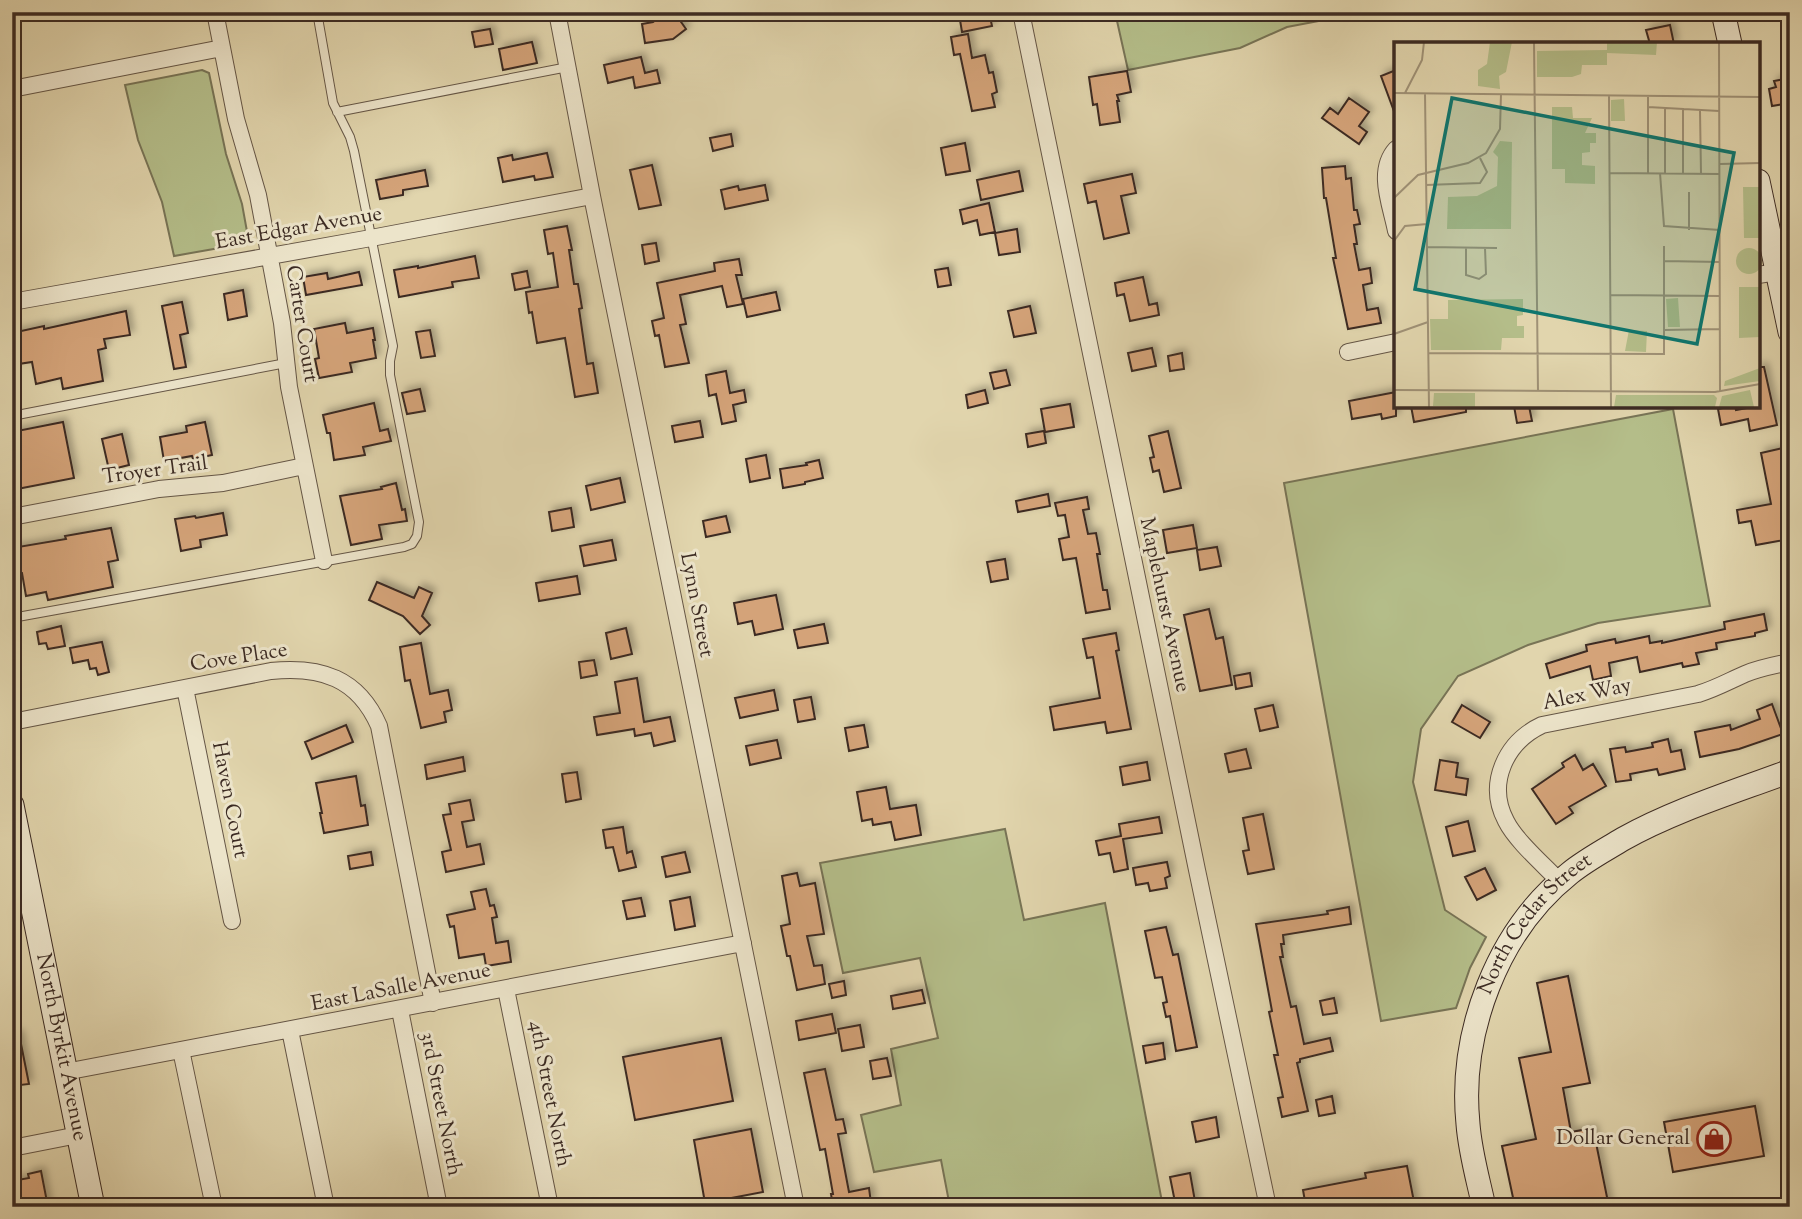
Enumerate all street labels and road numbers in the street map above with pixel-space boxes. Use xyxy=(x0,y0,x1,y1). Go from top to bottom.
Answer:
street label: East Edgar Avenue xyxy=(213,200,385,258)
street label: Carter Court xyxy=(277,263,325,385)
street label: Troyer Trail xyxy=(100,449,210,493)
street label: Maplehurst Avenue xyxy=(1131,515,1197,695)
street label: Lynn Street xyxy=(671,550,721,660)
street label: Cove Place xyxy=(188,636,290,680)
street label: Alex Way xyxy=(1540,671,1635,719)
street label: Haven Court xyxy=(203,739,255,861)
street label: North Cedar Street xyxy=(1471,846,1598,999)
street label: North Byrkit Avenue xyxy=(27,951,94,1143)
street label: East LaSalle Avenue xyxy=(309,956,493,1020)
street label: 4th Street North xyxy=(520,1018,578,1170)
street label: 3rd Street North xyxy=(411,1029,469,1179)

